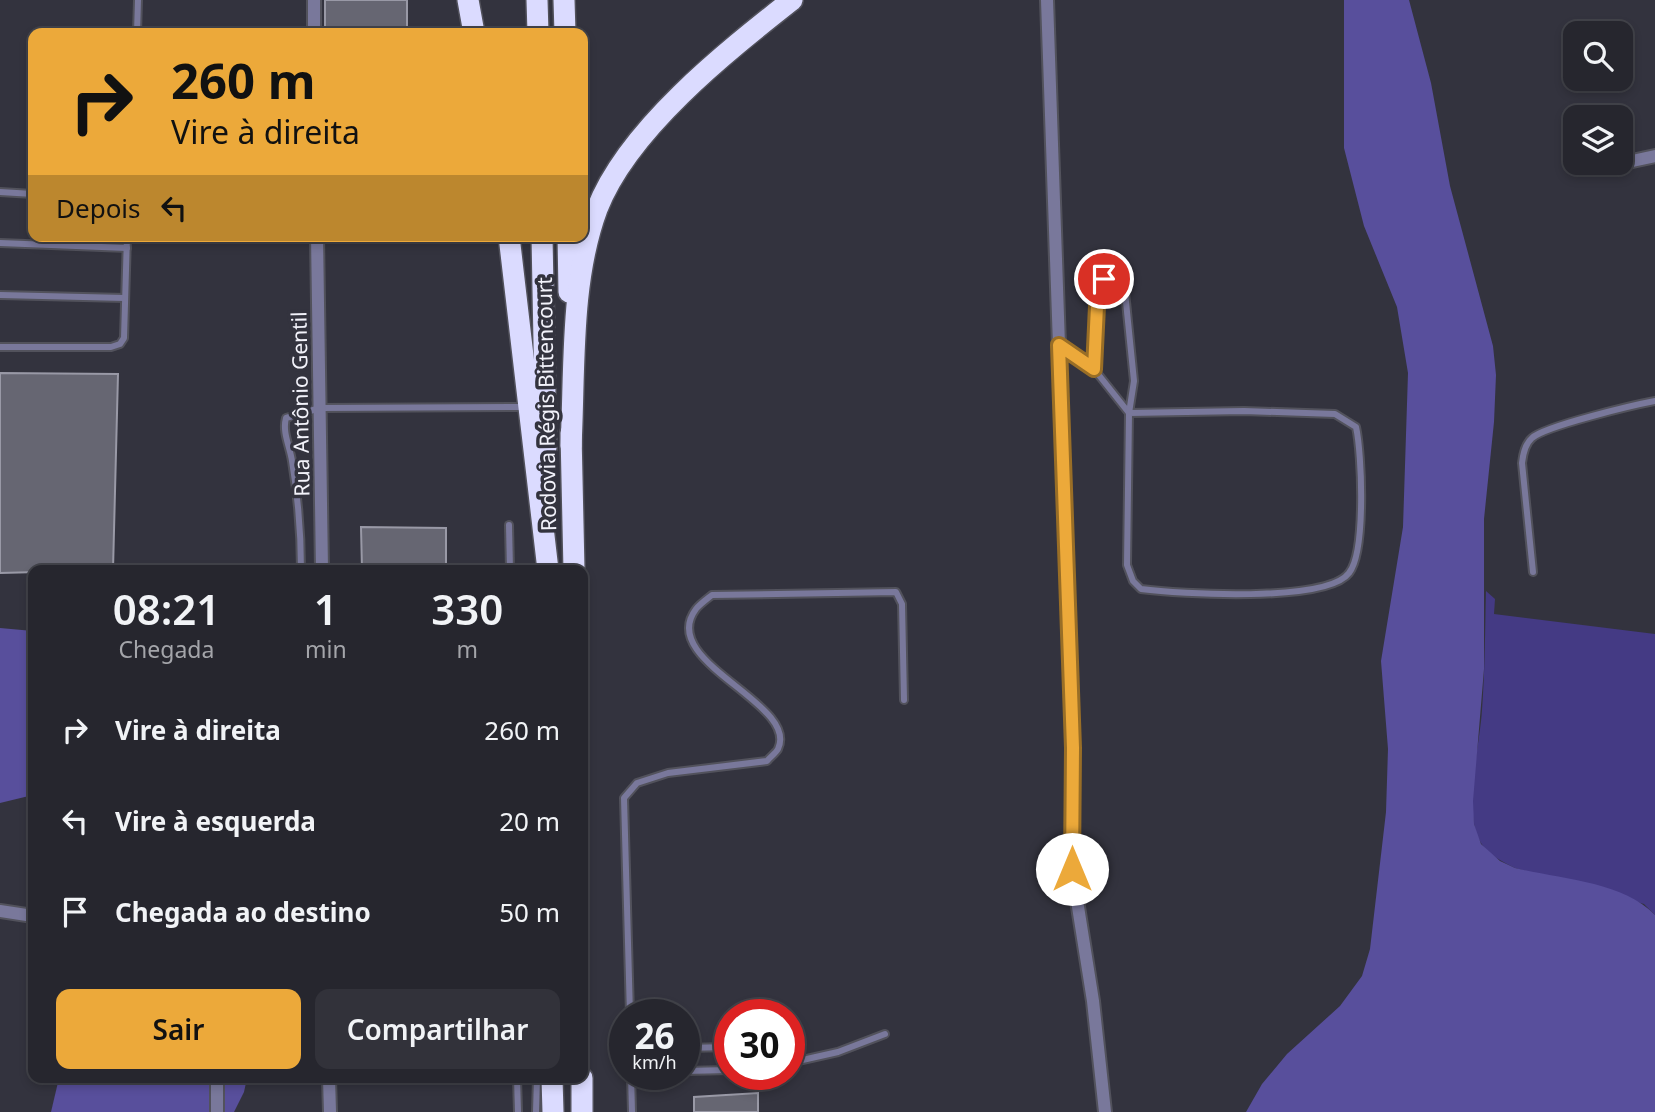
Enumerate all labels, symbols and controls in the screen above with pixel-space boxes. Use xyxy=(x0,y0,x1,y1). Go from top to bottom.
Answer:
map controls xyxy=(1563,21,1633,175)
button: search xyxy=(1563,21,1633,91)
text: 260 m xyxy=(171,47,316,113)
icon: right xyxy=(56,56,147,147)
button: layers xyxy=(1563,105,1633,175)
text: Vire à direita xyxy=(171,110,360,153)
icon: left xyxy=(155,189,193,227)
text: Depois xyxy=(56,190,141,226)
pin xyxy=(1074,249,1134,309)
icon: arrive xyxy=(1085,260,1123,298)
street label: Rodovia Régis Bittencourt xyxy=(530,276,562,531)
street label: Rua Antônio Gentil xyxy=(284,311,316,497)
text: 08:21 xyxy=(113,580,220,637)
text: 1 xyxy=(314,580,338,637)
text: 330 xyxy=(431,580,503,637)
text: Chegada xyxy=(119,633,214,665)
text: min xyxy=(305,633,347,665)
text: m xyxy=(457,633,478,665)
icon: right xyxy=(56,711,94,749)
text: Vire à direita xyxy=(115,712,281,748)
text: 260 m xyxy=(484,712,560,748)
icon: left xyxy=(56,802,94,840)
text: Vire à esquerda xyxy=(115,803,316,839)
text: 20 m xyxy=(499,803,560,839)
position arrow xyxy=(1035,832,1109,906)
icon: arrive xyxy=(56,893,94,931)
text: Chegada ao destino xyxy=(115,894,371,930)
text: 50 m xyxy=(499,894,560,930)
button: Sair xyxy=(56,989,301,1069)
button: Compartilhar xyxy=(315,989,560,1069)
speed limit sign: 30 xyxy=(714,999,805,1090)
text: 26 xyxy=(634,1012,675,1059)
text: km/h xyxy=(632,1050,677,1074)

